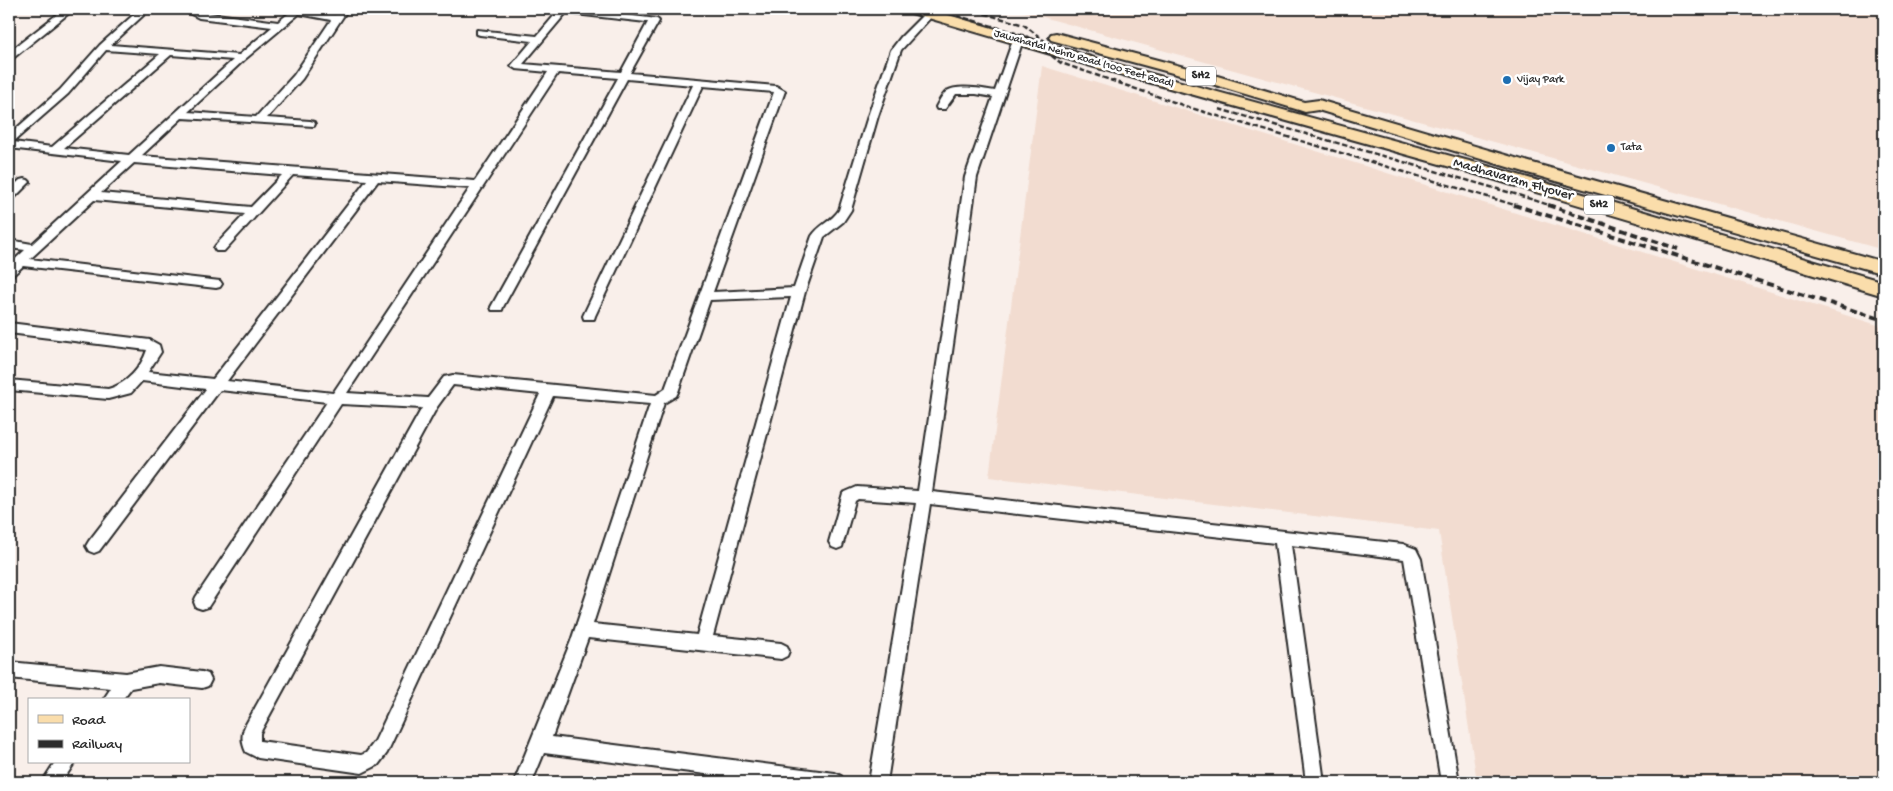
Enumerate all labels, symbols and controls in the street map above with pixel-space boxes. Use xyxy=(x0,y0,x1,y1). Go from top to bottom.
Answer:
street label: Jawaharlal Nehru Road (100 Feet Road) xyxy=(992,27,1176,91)
road number: SH2 xyxy=(1186,66,1216,85)
marker: Vijay Park xyxy=(1501,74,1513,86)
place label: Vijay Park xyxy=(1516,74,1565,86)
marker: Tata xyxy=(1605,142,1617,154)
place label: Tata xyxy=(1620,142,1643,154)
street label: Madhavaram Flyover xyxy=(1451,155,1576,206)
road number: SH2 xyxy=(1584,196,1614,214)
legend xyxy=(28,698,190,764)
text: Road xyxy=(72,712,106,730)
text: Railway xyxy=(72,736,123,754)

